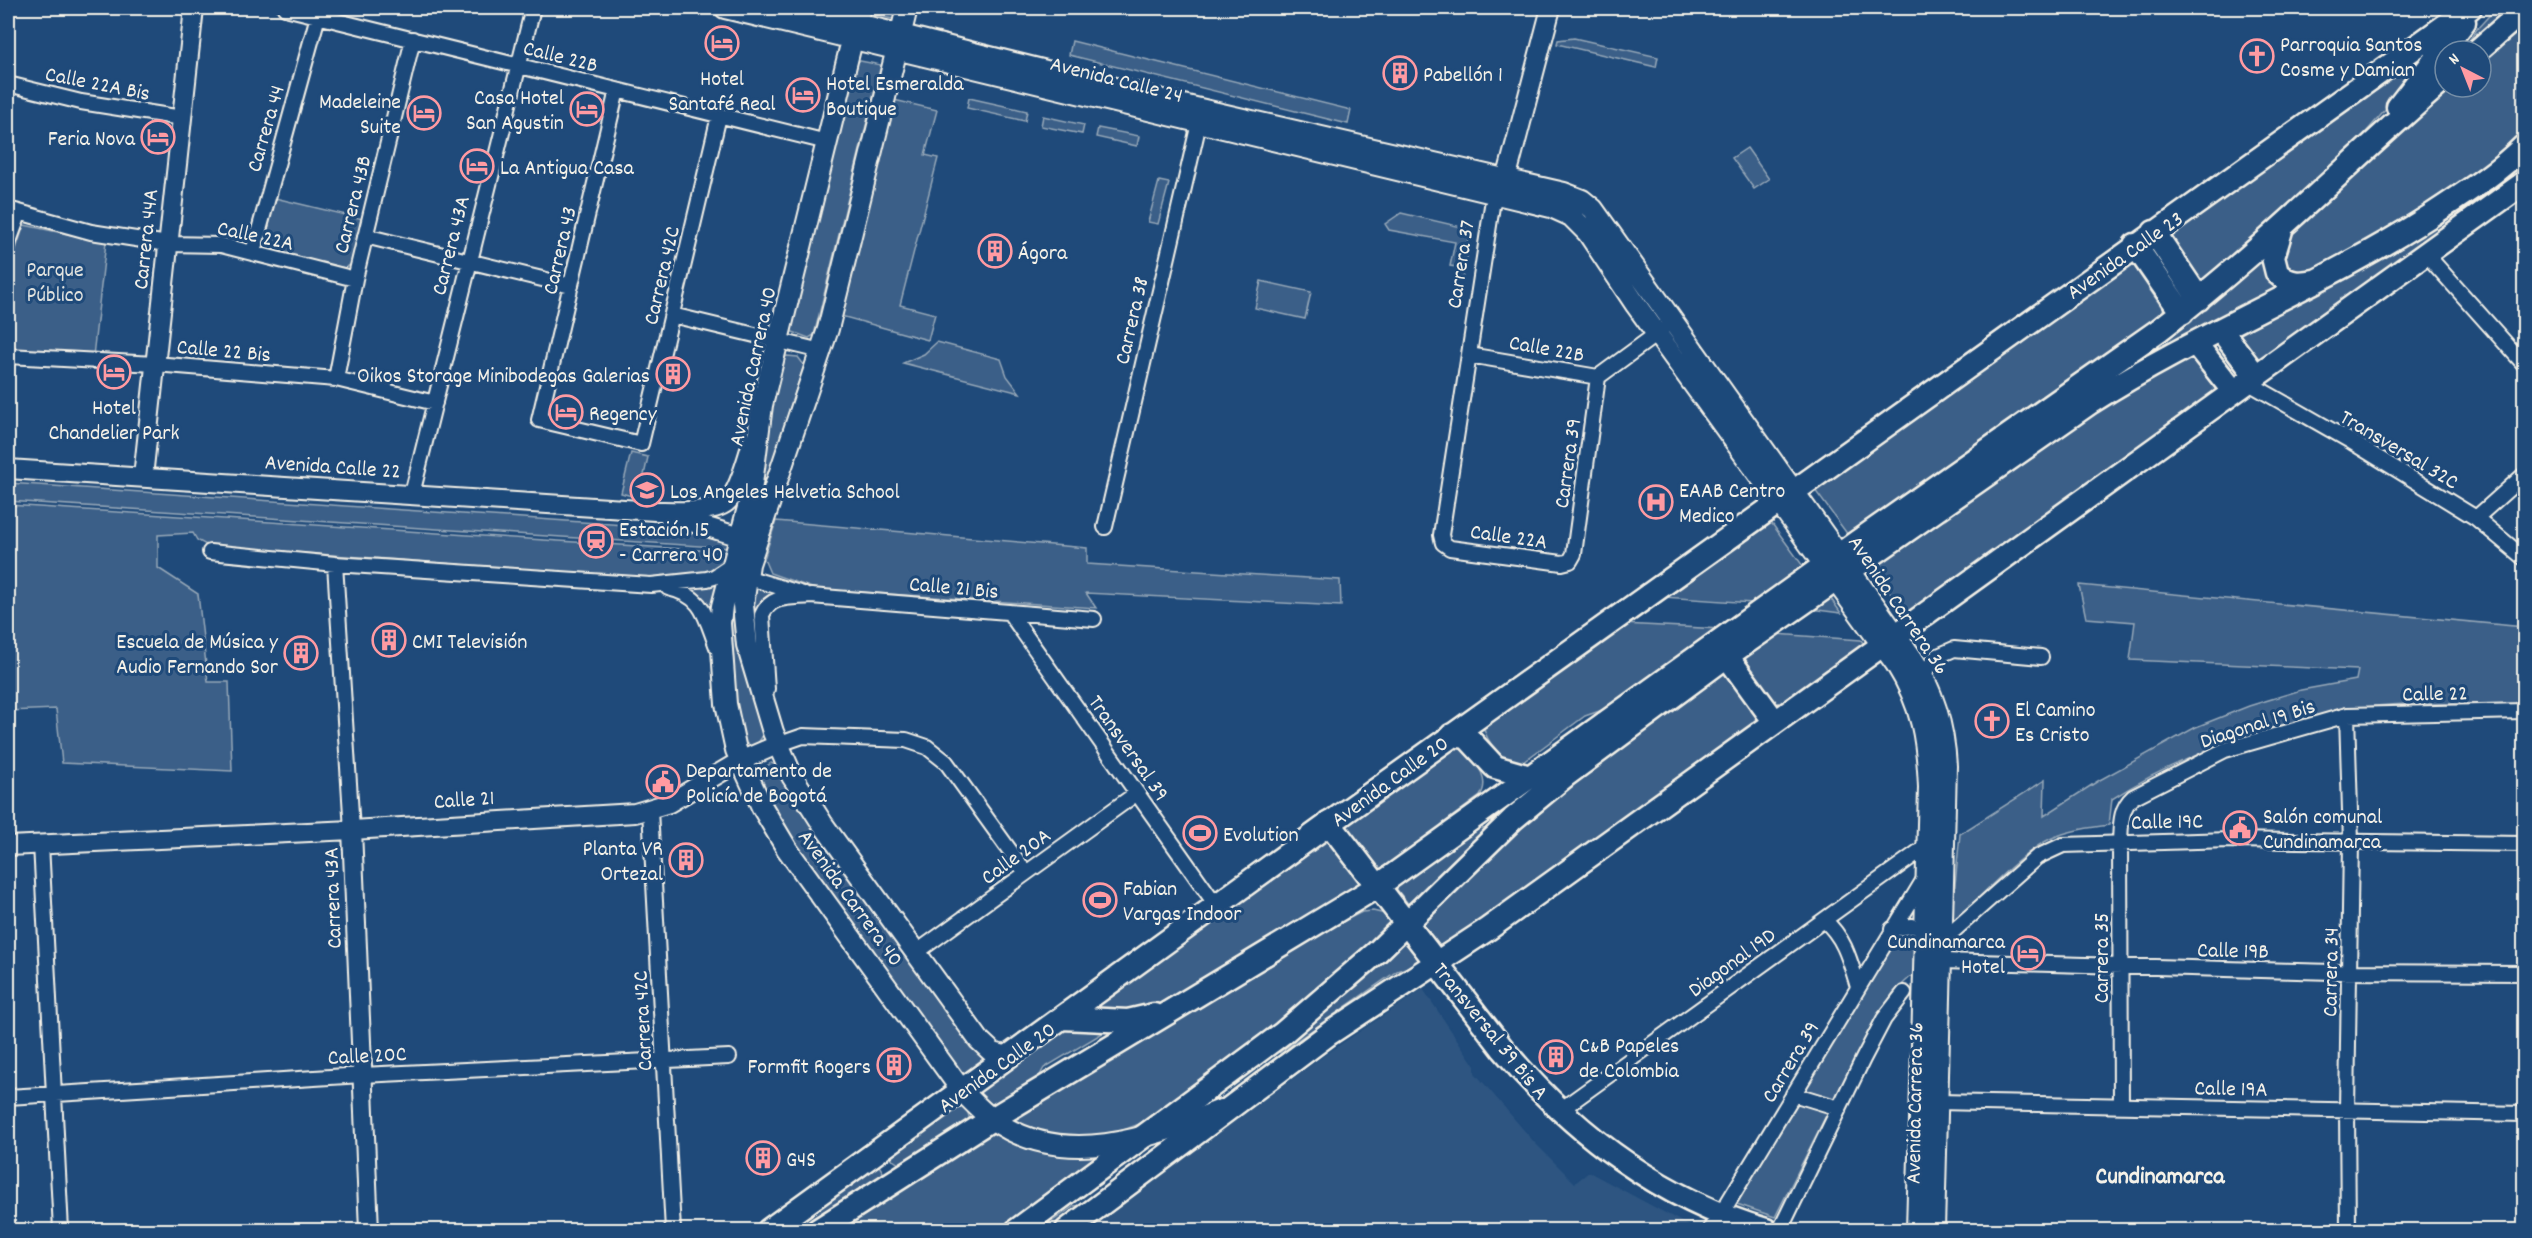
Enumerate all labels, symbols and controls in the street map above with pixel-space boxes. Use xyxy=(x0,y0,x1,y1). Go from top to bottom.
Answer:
hotel icon: Hotel Santafé Real xyxy=(704,25,740,61)
place label: Parroquia Santos Cosme y Damian xyxy=(2280,31,2422,87)
street label: Calle 22B xyxy=(520,34,601,83)
church icon: Parroquia Santos Cosme y Damian xyxy=(2239,38,2275,74)
north arrow xyxy=(2433,39,2493,99)
text: N xyxy=(2444,48,2465,71)
street label: Avenida Calle 24 xyxy=(1046,50,1186,113)
building icon: Pabellón 1 xyxy=(1382,55,1418,91)
street label: Calle 22A Bis xyxy=(42,60,153,111)
place label: Pabellón 1 xyxy=(1423,61,1503,92)
place label: Hotel Santafé Real xyxy=(669,65,775,121)
place label: Hotel Esmeralda Boutique xyxy=(826,70,964,126)
hotel icon: Hotel Esmeralda Boutique xyxy=(785,77,821,113)
street label: Carrera 44 xyxy=(240,82,295,176)
place label: Casa Hotel San Agustin xyxy=(466,84,564,140)
place label: Madeleine Suite xyxy=(319,88,401,144)
hotel icon: Casa Hotel San Agustin xyxy=(569,91,605,127)
hotel icon: Madeleine Suite xyxy=(406,95,442,131)
hotel icon: Feria Nova xyxy=(140,119,176,155)
place label: Feria Nova xyxy=(48,125,136,156)
hotel icon: La Antigua Casa xyxy=(459,148,495,184)
street label: Carrera 43B xyxy=(327,153,382,257)
place label: La Antigua Casa xyxy=(500,154,635,185)
street label: Carrera 44A xyxy=(127,188,168,291)
street label: Carrera 43A xyxy=(425,193,480,299)
street label: Carrera 43 xyxy=(536,204,587,298)
street label: Avenida Calle 23 xyxy=(2061,205,2191,309)
street label: Calle 22A xyxy=(214,214,296,261)
street label: Carrera 37 xyxy=(1440,218,1485,311)
street label: Carrera 42C xyxy=(637,223,690,328)
building icon: Ágora xyxy=(977,233,1013,269)
place label: Ágora xyxy=(1018,239,1068,270)
park label: Parque Público xyxy=(26,256,84,312)
street label: Carrera 38 xyxy=(1108,274,1159,368)
street label: Avenida Carrera 40 xyxy=(722,284,786,449)
street label: Calle 22B xyxy=(1506,329,1587,372)
street label: Calle 22 Bis xyxy=(175,333,272,372)
hotel icon: Hotel Chandelier Park xyxy=(96,354,132,390)
building icon: Oikos Storage Minibodegas Galerias xyxy=(655,356,691,392)
place label: Oikos Storage Minibodegas Galerias xyxy=(357,362,650,393)
place label: Hotel Chandelier Park xyxy=(48,394,180,450)
hotel icon: Regency xyxy=(548,394,584,430)
place label: Regency xyxy=(589,400,658,431)
street label: Transversal 32C xyxy=(2333,403,2464,499)
street label: Carrera 39 xyxy=(1548,416,1591,510)
street label: Avenida Calle 22 xyxy=(264,448,402,489)
school or university icon: Los Angeles Helvetia School xyxy=(629,472,665,508)
place label: EAAB Centro Medico xyxy=(1679,477,1785,533)
place label: Los Angeles Helvetia School xyxy=(670,478,900,509)
hospital icon: EAAB Centro Medico xyxy=(1638,484,1674,520)
place label: Estación 15 - Carrera 40 xyxy=(619,516,723,572)
street label: Calle 22A xyxy=(1468,518,1549,559)
station icon: Estación 15 - Carrera 40 xyxy=(578,523,614,559)
street label: Avenida Carrera 36 xyxy=(1839,530,1955,682)
street label: Calle 21 Bis xyxy=(908,570,1000,609)
building icon: CMI Televisión xyxy=(371,622,407,658)
place label: Escuela de Música y Audio Fernando Sor xyxy=(116,628,279,684)
place label: CMI Televisión xyxy=(412,628,527,659)
building icon: Escuela de Música y Audio Fernando Sor xyxy=(283,635,319,671)
street label: Calle 22 xyxy=(2402,679,2468,712)
street label: Transversal 39 xyxy=(1079,690,1175,808)
street label: Diagonal 19 Bis xyxy=(2196,692,2320,759)
place label: El Camino Es Cristo xyxy=(2015,696,2096,752)
church icon: El Camino Es Cristo xyxy=(1974,703,2010,739)
street label: Avenida Calle 20 xyxy=(1326,730,1456,836)
place label: Departamento de Policía de Bogotá xyxy=(686,757,832,813)
public building icon: Departamento de Policía de Bogotá xyxy=(645,764,681,800)
street label: Calle 21 xyxy=(433,784,496,819)
place label: Salón comunal Cundinamarca xyxy=(2263,803,2382,859)
street label: Calle 19C xyxy=(2131,807,2204,840)
public building icon: Salón comunal Cundinamarca xyxy=(2222,810,2258,846)
sports icon: Evolution xyxy=(1182,815,1218,851)
place label: Evolution xyxy=(1223,821,1299,852)
street label: Calle 20A xyxy=(976,822,1059,894)
street label: Avenida Carrera 40 xyxy=(789,824,909,974)
place label: Planta VR Ortezal xyxy=(583,835,663,891)
building icon: Planta VR Ortezal xyxy=(668,842,704,878)
street label: Carrera 43A xyxy=(317,847,352,949)
place label: Fabian Vargas Indoor xyxy=(1123,875,1242,931)
sports icon: Fabian Vargas Indoor xyxy=(1082,882,1118,918)
street label: Carrera 35 xyxy=(2088,913,2119,1003)
street label: Diagonal 19D xyxy=(1683,921,1783,1006)
street label: Carrera 34 xyxy=(2316,927,2349,1017)
place label: Cundinamarca Hotel xyxy=(1887,928,2006,984)
hotel icon: Cundinamarca Hotel xyxy=(2010,935,2046,971)
street label: Calle 19B xyxy=(2197,936,2269,969)
street label: Transversal 39 Bis A xyxy=(1424,957,1555,1108)
street label: Carrera 42C xyxy=(626,970,663,1072)
street label: Avenida Calle 20 xyxy=(933,1016,1063,1122)
street label: Carrera 39 xyxy=(1755,1016,1829,1110)
street label: Avenida Carrera 36 xyxy=(1900,1022,1933,1184)
place label: C&B Papeles de Colombia xyxy=(1579,1032,1679,1088)
building icon: C&B Papeles de Colombia xyxy=(1538,1039,1574,1075)
street label: Calle 20C xyxy=(327,1040,407,1075)
building icon: Formfit Rogers xyxy=(876,1047,912,1083)
place label: Formfit Rogers xyxy=(748,1053,871,1084)
street label: Calle 19A xyxy=(2194,1074,2268,1107)
building icon: G4S xyxy=(745,1140,781,1176)
place label: G4S xyxy=(786,1146,816,1177)
district label: Cundinamarca xyxy=(2096,1161,2225,1195)

